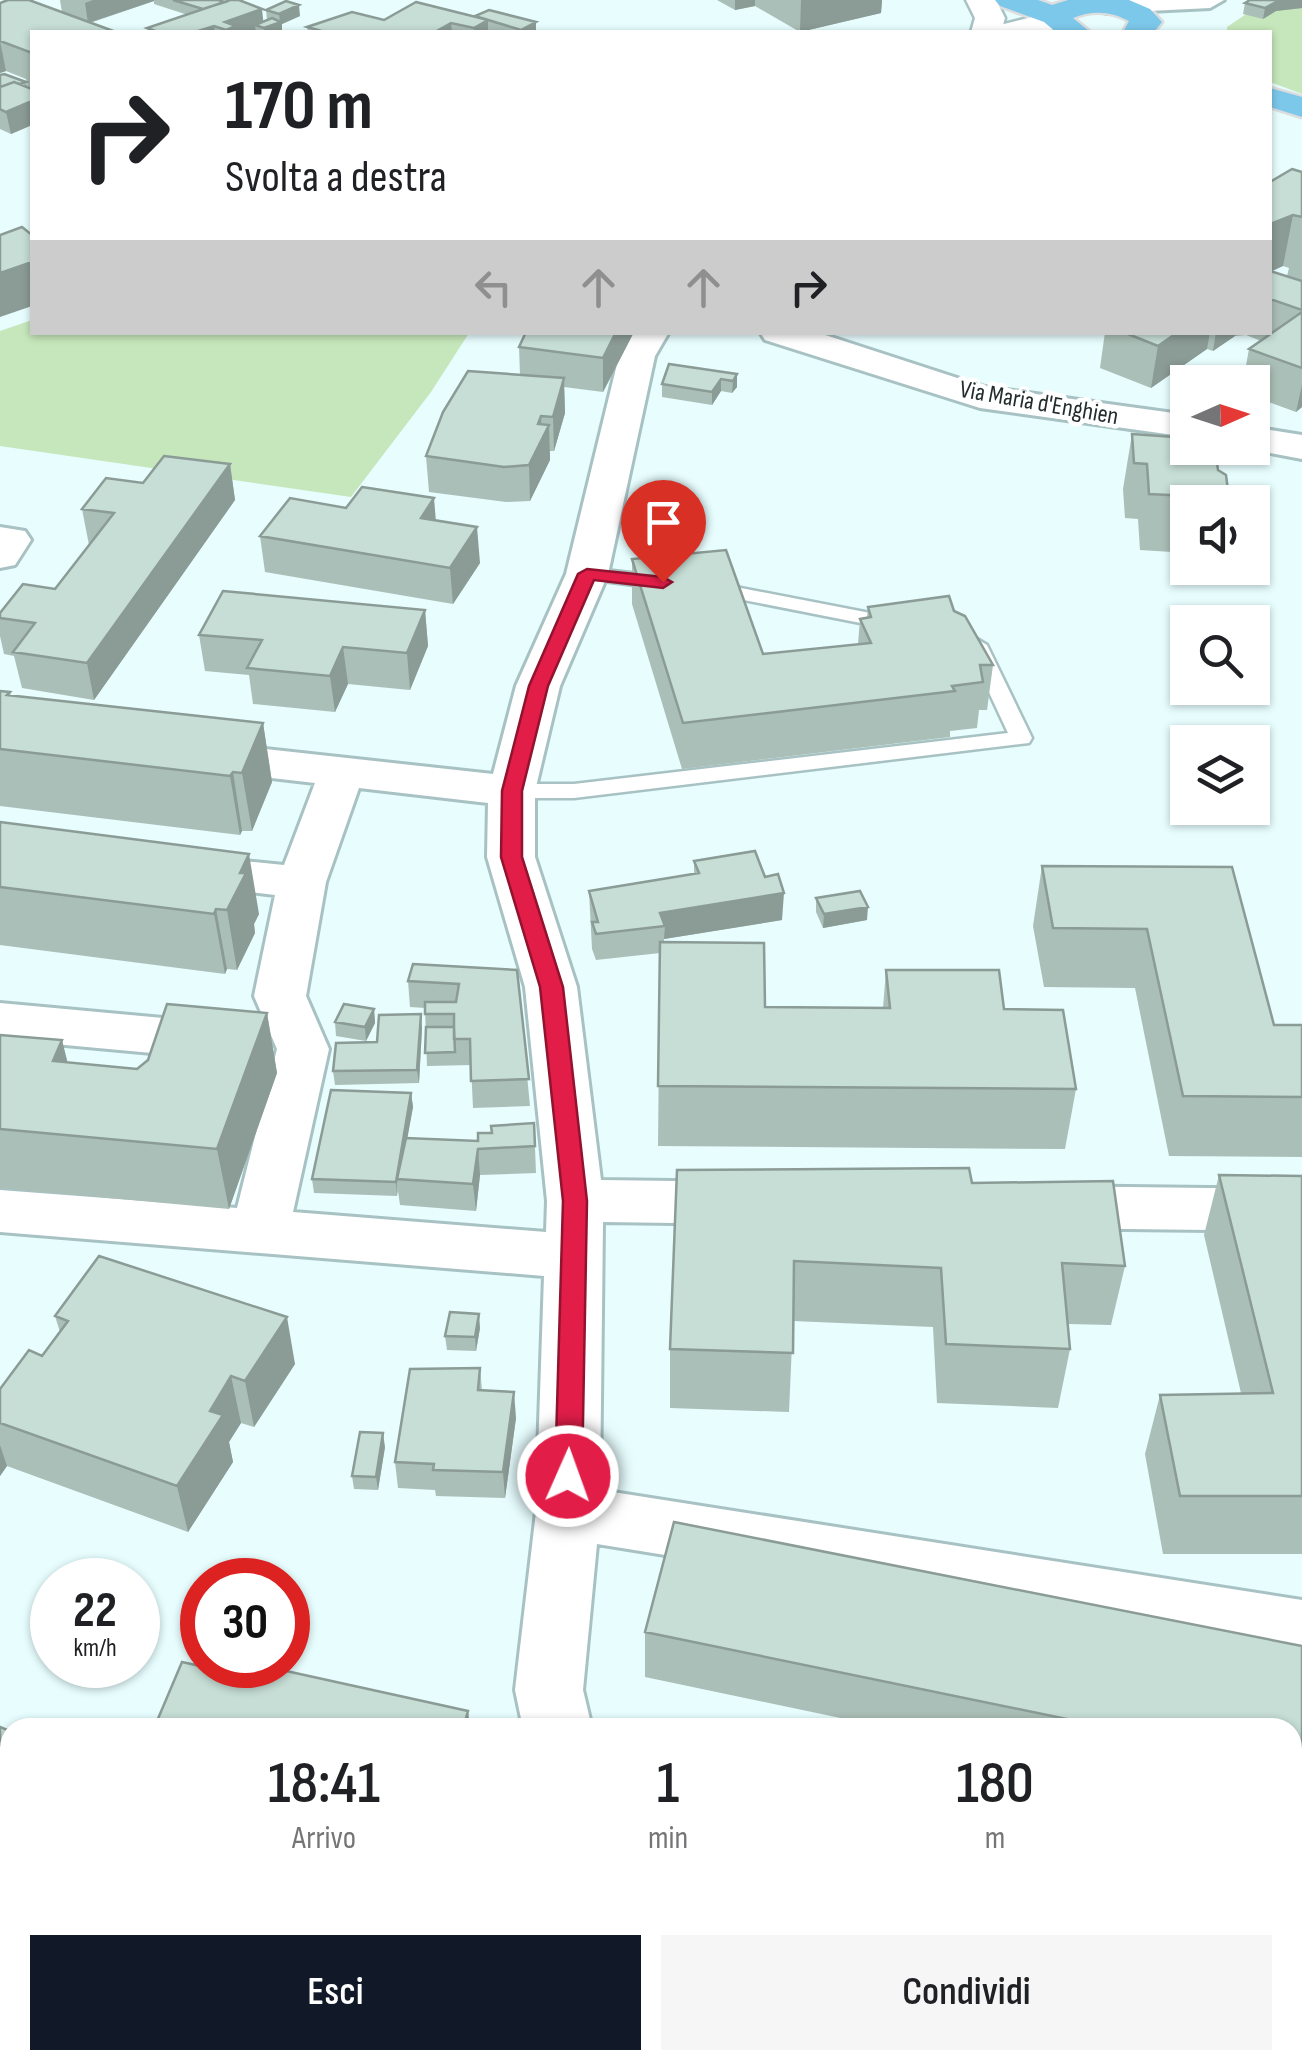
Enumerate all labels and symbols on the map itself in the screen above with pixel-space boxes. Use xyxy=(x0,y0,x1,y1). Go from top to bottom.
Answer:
north arrow xyxy=(1170,365,1270,465)
street label: Via Maria d'Enghien xyxy=(957,374,1121,432)
pin xyxy=(621,480,706,583)
position arrow xyxy=(516,1424,620,1528)
speed limit sign: 30 xyxy=(180,1558,310,1688)

